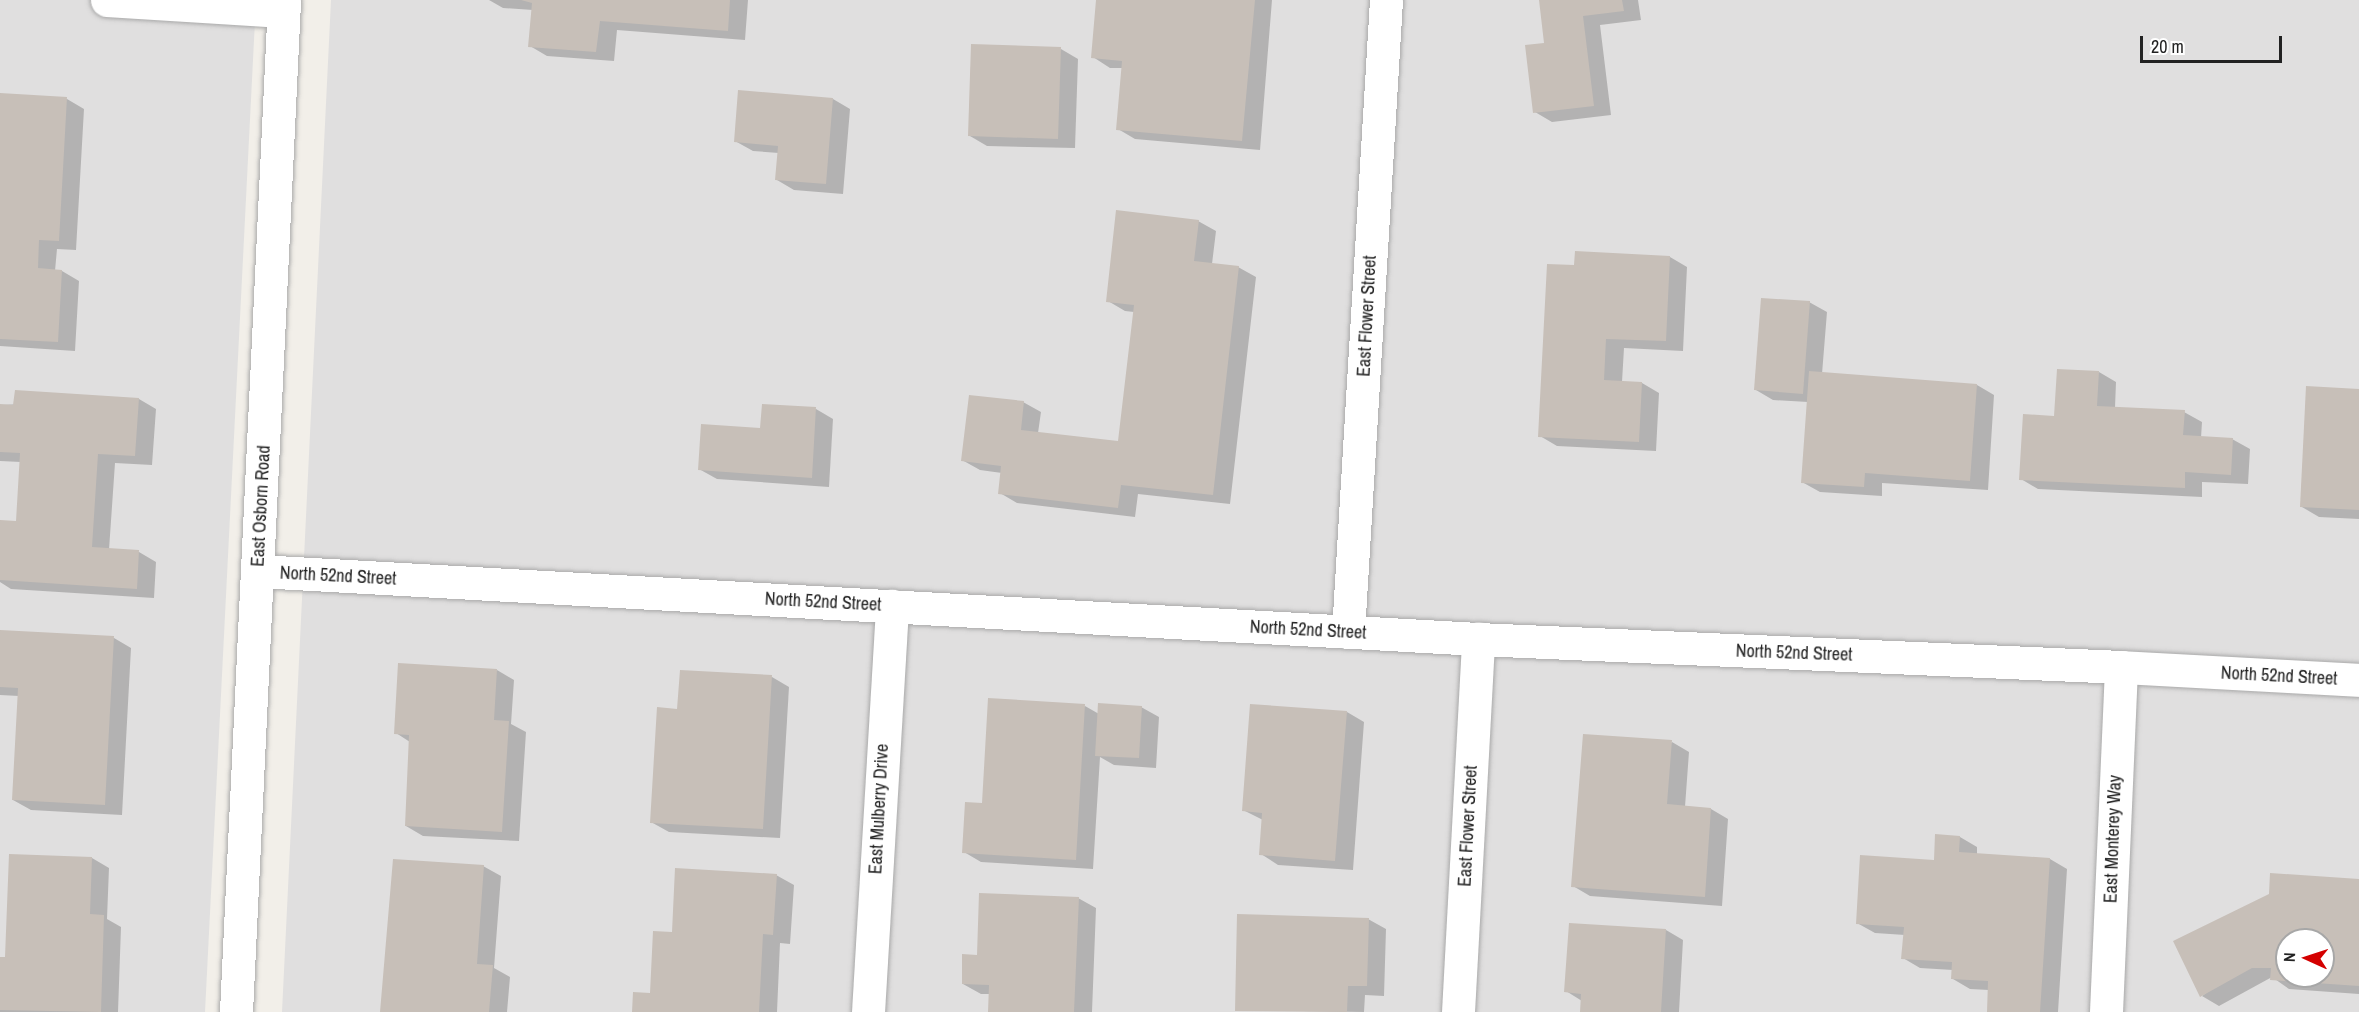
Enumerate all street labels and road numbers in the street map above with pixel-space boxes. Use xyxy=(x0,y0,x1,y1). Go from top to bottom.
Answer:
street label: East Flower Street xyxy=(1353,255,1381,377)
street label: East Osborn Road xyxy=(247,445,275,567)
street label: North 52nd Street xyxy=(279,562,397,590)
street label: North 52nd Street xyxy=(764,588,882,616)
street label: North 52nd Street xyxy=(1249,616,1367,644)
street label: North 52nd Street xyxy=(1735,640,1853,666)
street label: North 52nd Street xyxy=(2220,662,2338,690)
street label: East Mulberry Drive xyxy=(865,743,893,875)
street label: East Flower Street xyxy=(1454,765,1482,887)
street label: East Monterey Way xyxy=(2100,775,2126,903)

